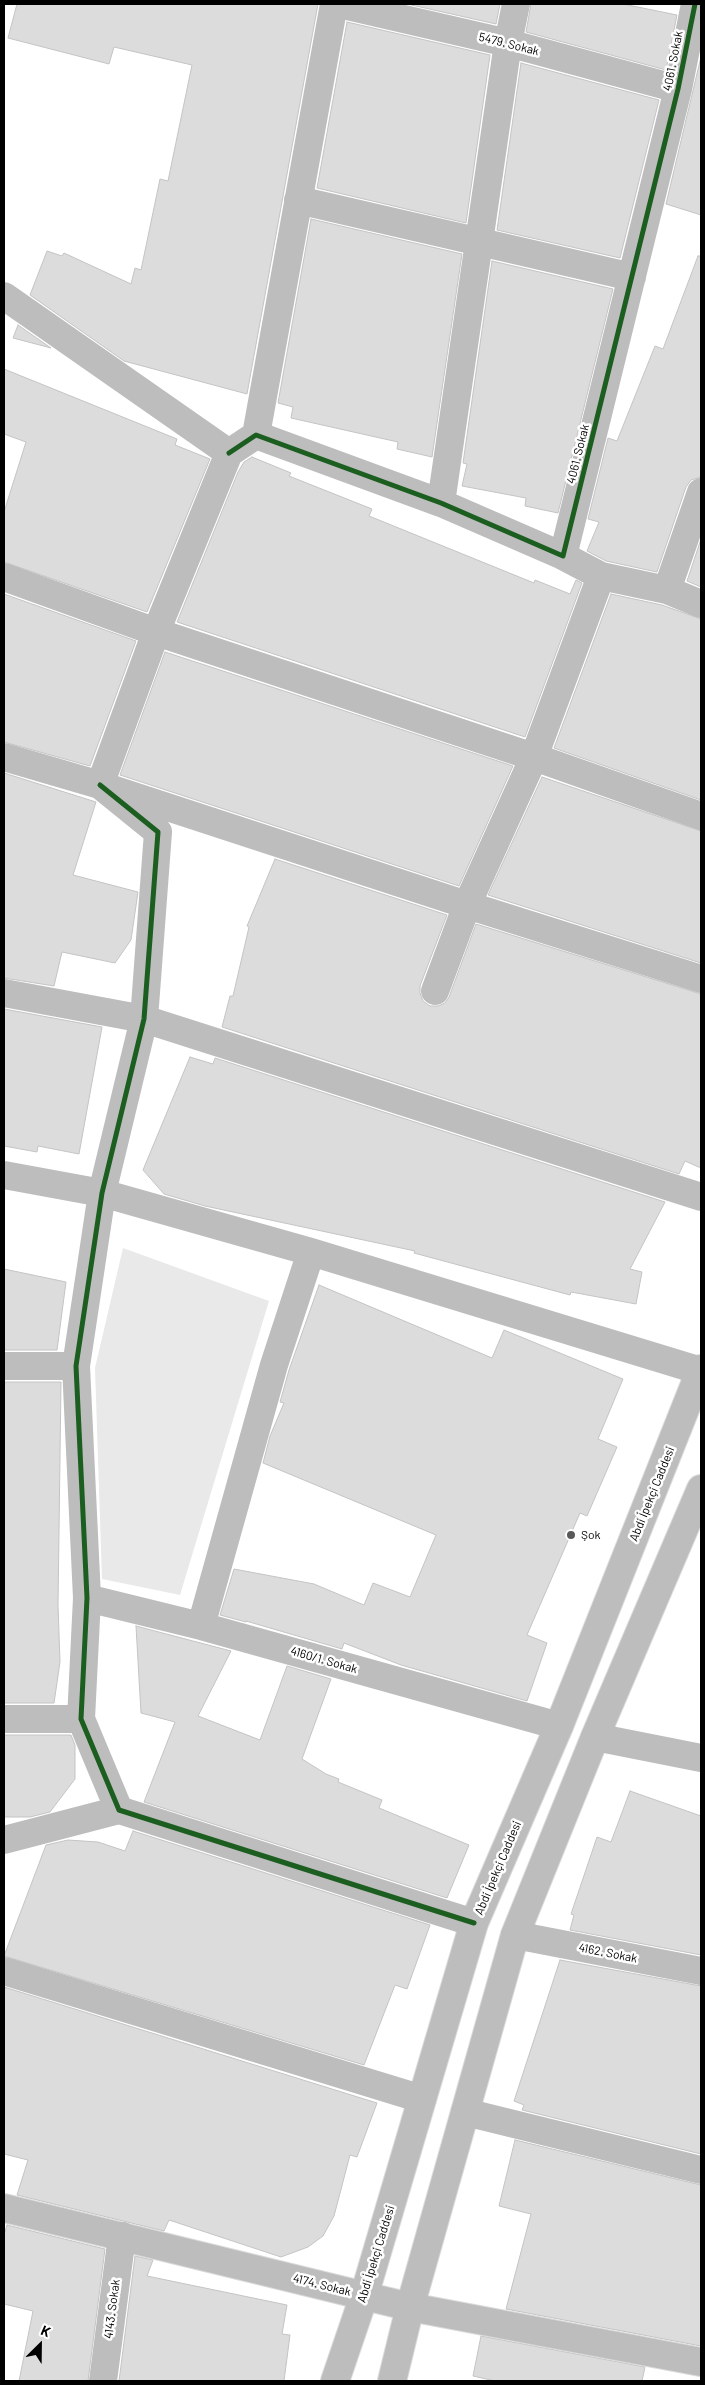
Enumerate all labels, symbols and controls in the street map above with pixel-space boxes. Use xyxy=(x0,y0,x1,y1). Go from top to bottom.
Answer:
street label: 5479. Sokak xyxy=(477,30,541,58)
street label: 4061. Sokak xyxy=(660,30,686,92)
street label: 4061. Sokak xyxy=(564,423,592,485)
street label: Abdi İpekçi Caddesi xyxy=(626,1445,678,1543)
place label: Şok xyxy=(581,1528,601,1542)
marker: Şok xyxy=(565,1529,577,1541)
street label: 4160/1. Sokak xyxy=(289,1644,359,1676)
street label: Abdi İpekçi Caddesi xyxy=(472,1819,524,1917)
street label: 4162. Sokak xyxy=(577,1940,639,1966)
street label: Abdi İpekçi Caddesi xyxy=(354,2204,398,2304)
street label: 4174. Sokak xyxy=(291,2271,353,2299)
street label: 4143. Sokak xyxy=(101,2278,123,2340)
north arrow xyxy=(15,2320,65,2370)
text: K xyxy=(39,2321,53,2340)

